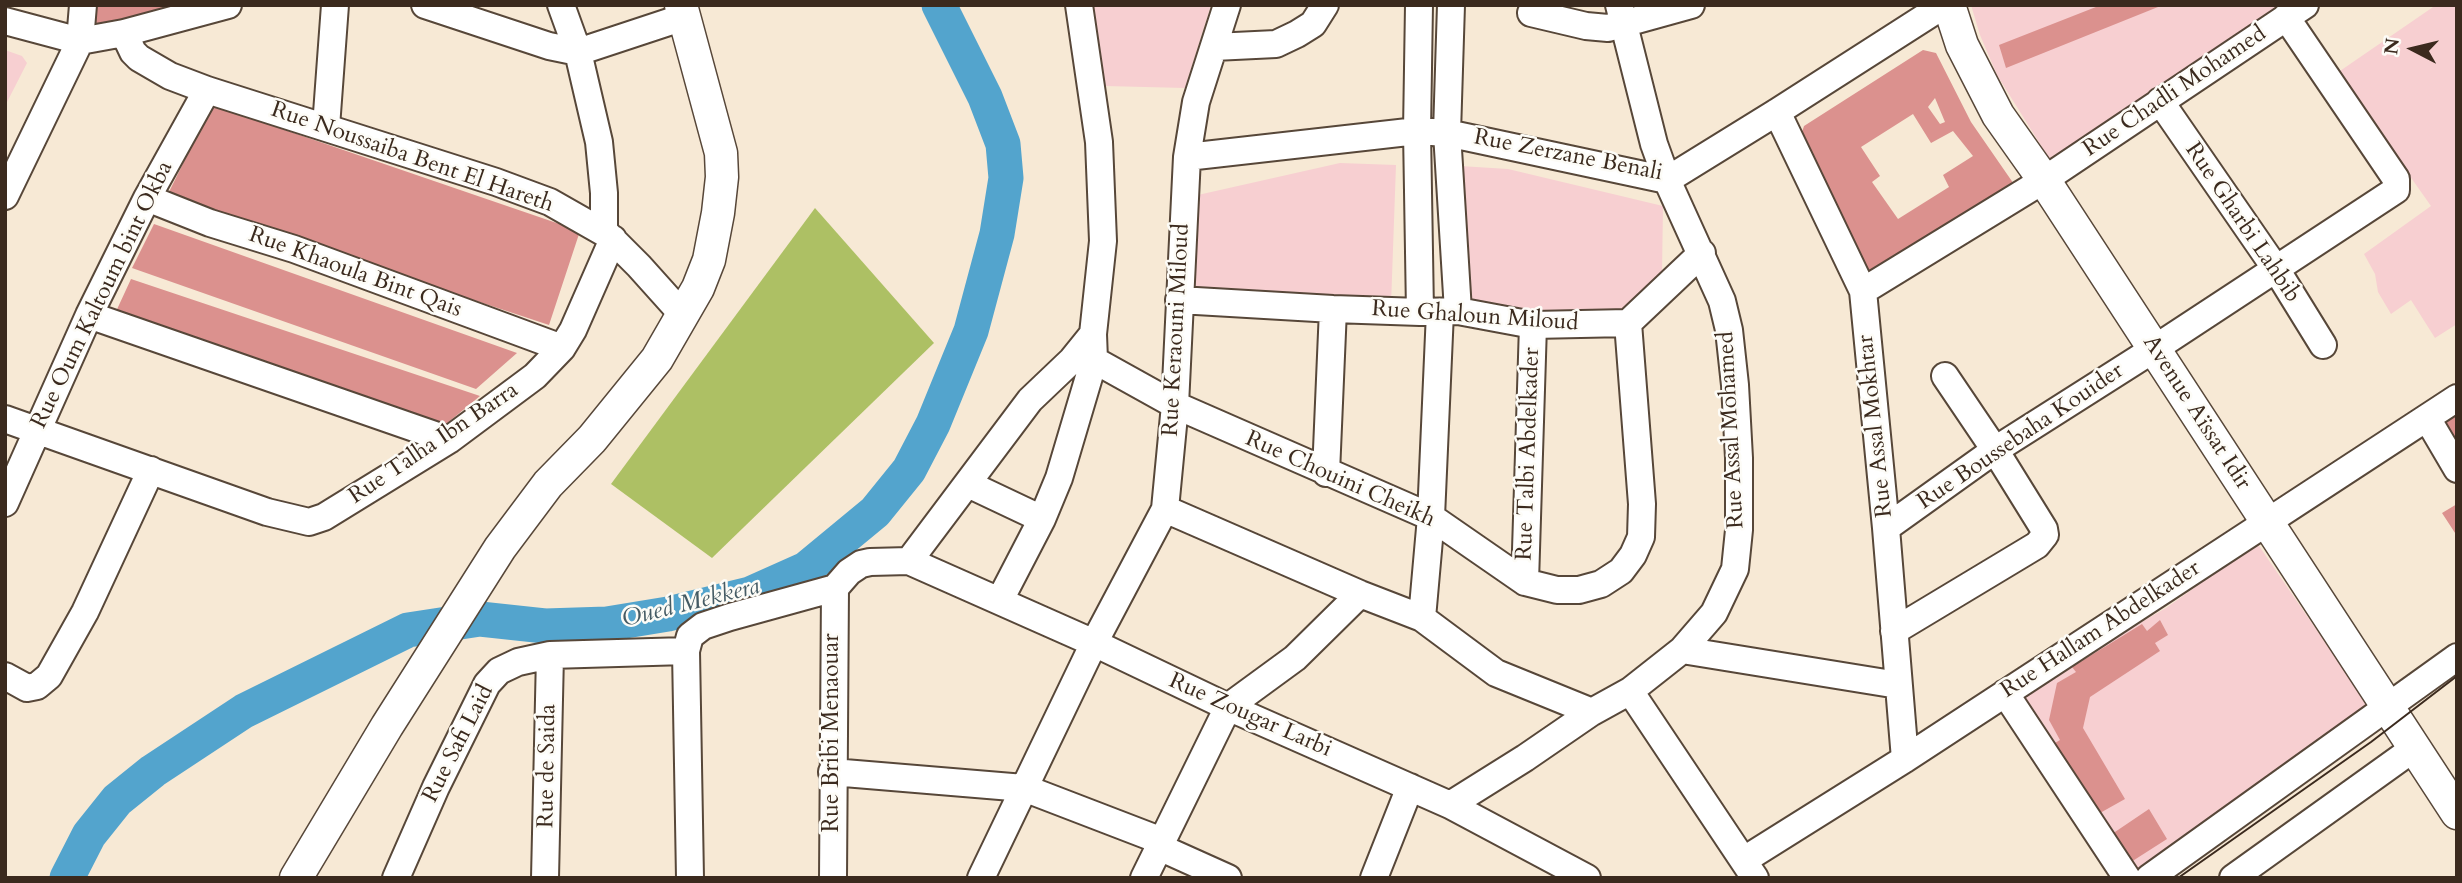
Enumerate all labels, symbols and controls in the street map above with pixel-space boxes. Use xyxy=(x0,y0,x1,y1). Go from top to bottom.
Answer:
north arrow xyxy=(2378,14,2448,84)
street label: Rue Chadli Mohamed xyxy=(2078,20,2272,164)
text: N xyxy=(2378,37,2406,56)
street label: Rue Noussaiba Bent El Hareth xyxy=(267,97,557,219)
street label: Rue Zerzane Benali xyxy=(1471,124,1665,188)
street label: Rue Gharbi Lahbib xyxy=(2178,138,2306,308)
street label: Rue Oum Kaltoum bint Okba xyxy=(26,157,180,433)
street label: Rue Khaoula Bint Qais xyxy=(245,222,465,324)
street label: Rue Keraouni Miloud xyxy=(1158,223,1196,437)
street label: Rue Ghaloun Miloud xyxy=(1371,296,1579,338)
street label: Rue Assal Mohamed xyxy=(1713,331,1751,529)
street label: Avenue Aïssat Idir xyxy=(2136,331,2256,495)
street label: Rue Assal Mokhtar xyxy=(1853,333,1899,519)
street label: Rue Talbi Abdelkader xyxy=(1511,347,1547,561)
street label: Rue Boussebaha Kouider xyxy=(1913,358,2129,516)
street label: Rue Talha Ibn Barra xyxy=(344,377,524,511)
street label: Rue Chouini Cheikh xyxy=(1241,426,1439,534)
street label: Rue Hallam Abdelkader xyxy=(1996,555,2206,705)
water label: Oued Mekkera xyxy=(619,573,763,635)
street label: Rue Bribi Menaouar xyxy=(819,633,847,833)
street label: Rue Zougar Larbi xyxy=(1164,668,1336,764)
street label: Rue Safi Laid xyxy=(418,681,500,807)
street label: Rue de Saida xyxy=(533,704,563,828)

